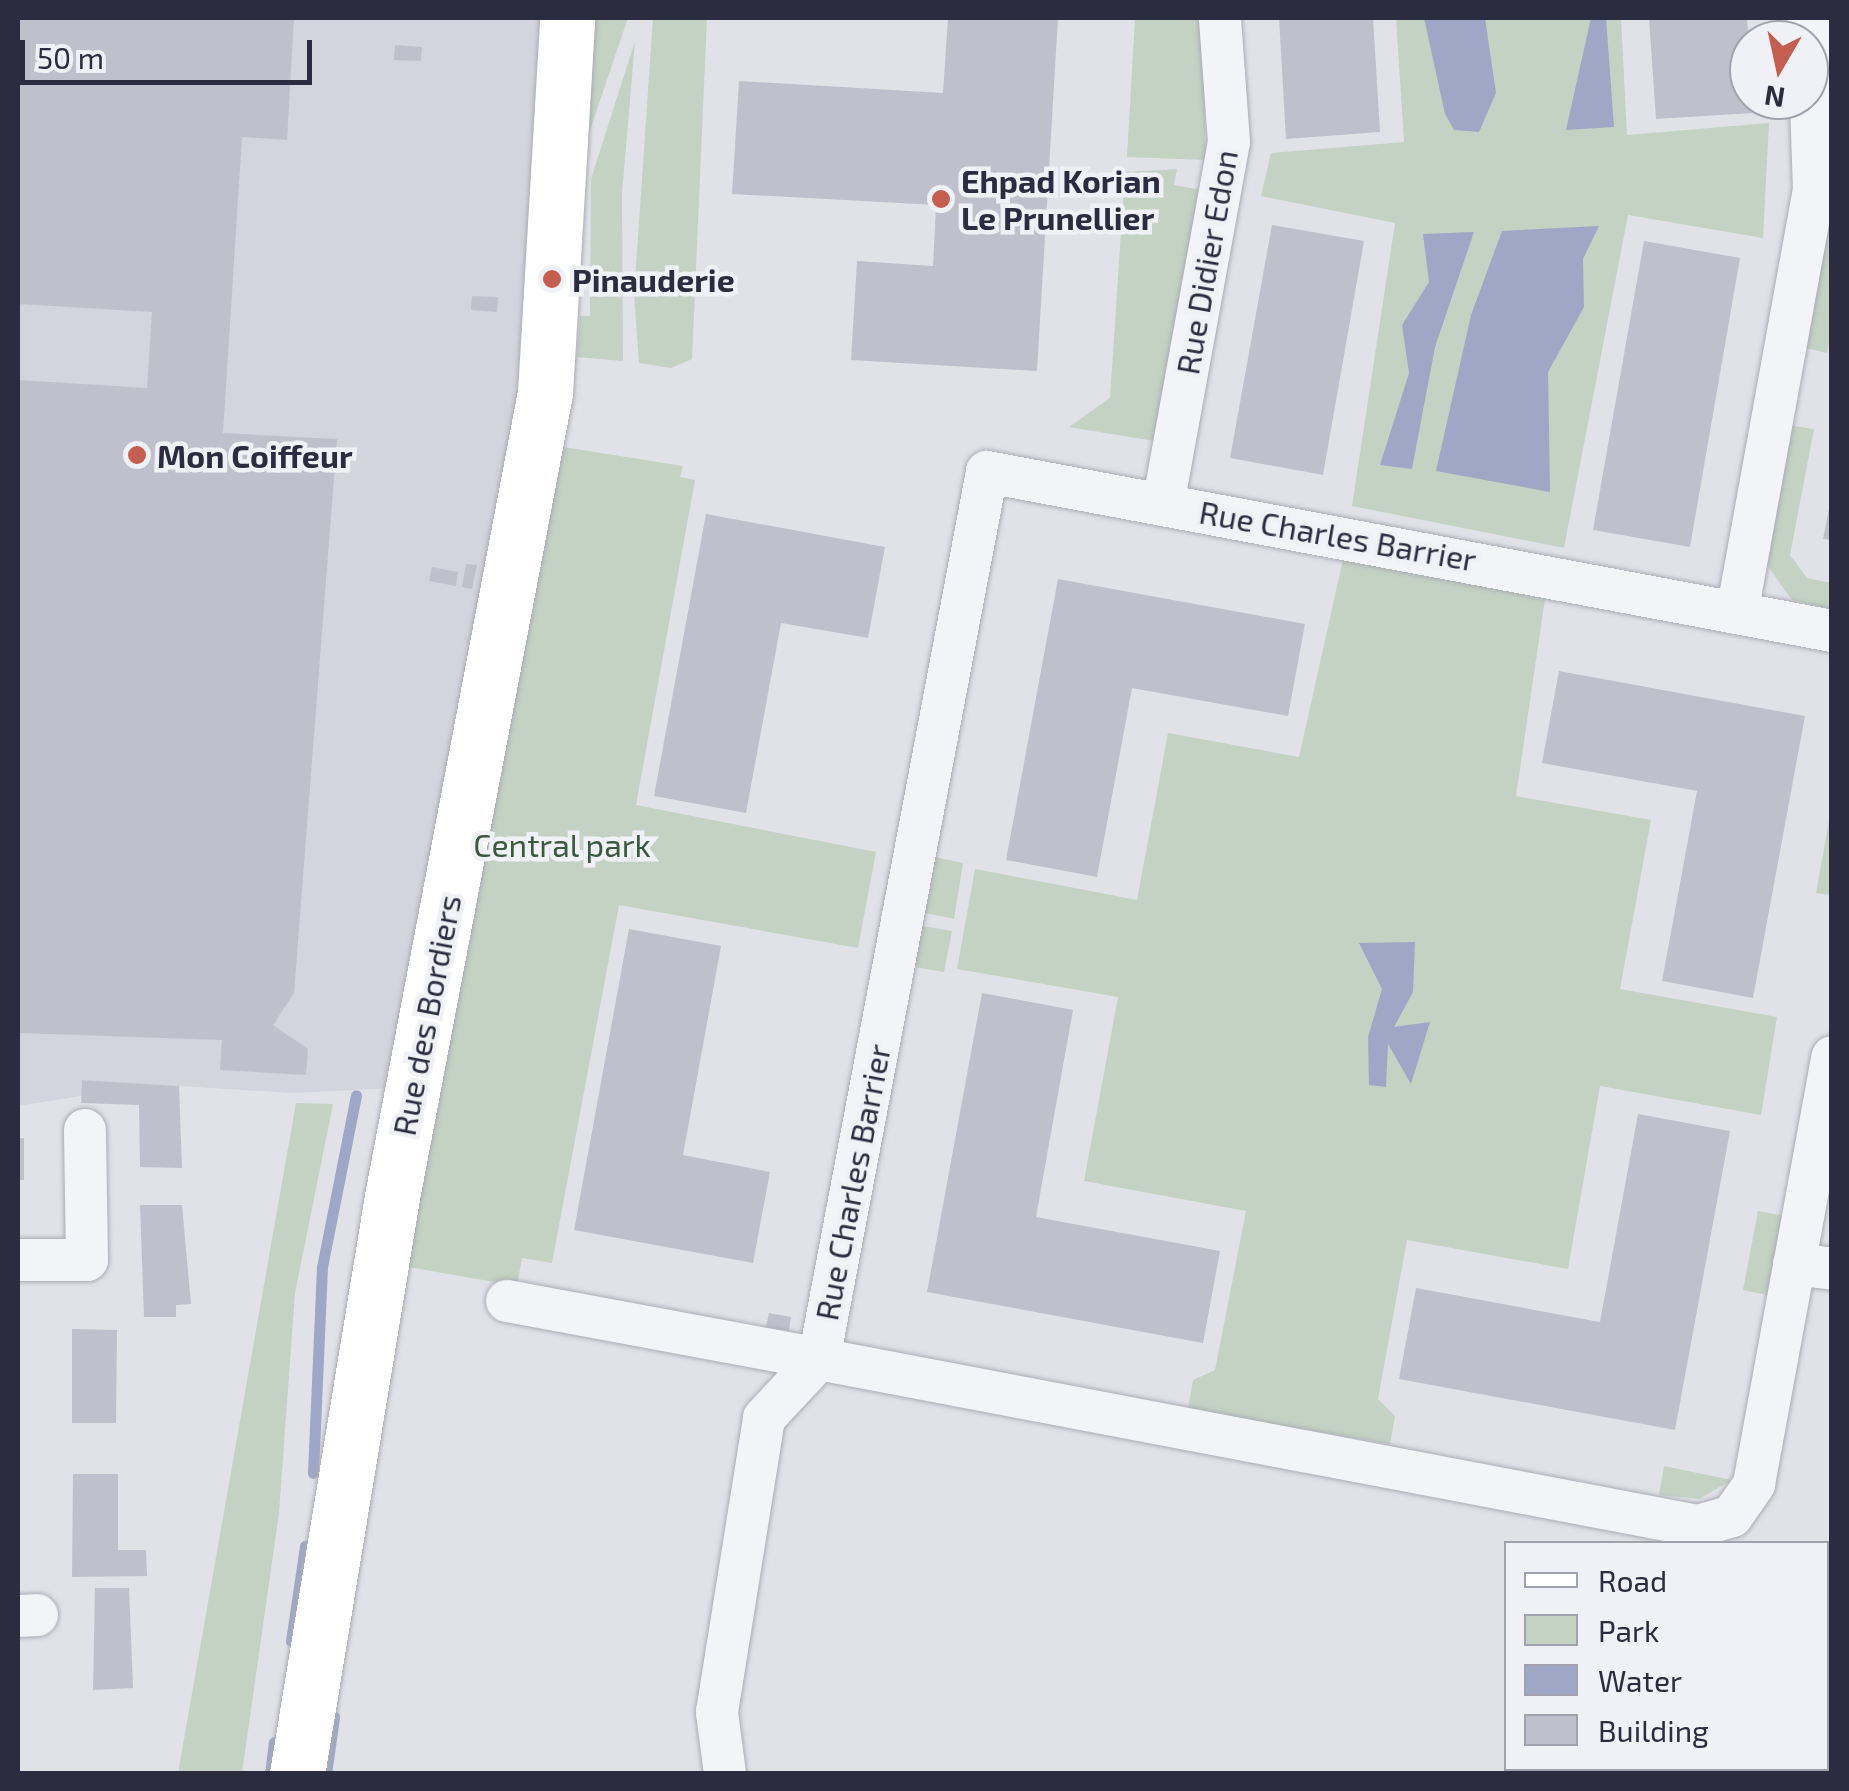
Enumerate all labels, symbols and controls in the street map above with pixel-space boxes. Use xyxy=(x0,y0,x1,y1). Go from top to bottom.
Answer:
scale bar xyxy=(25,20,318,82)
north arrow xyxy=(1729,20,1829,120)
text: 50 m xyxy=(37,39,104,75)
text: N xyxy=(1762,79,1787,116)
street label: Rue Didier Edon xyxy=(1167,146,1245,378)
place label: Ehpad Korian Le Prunellier xyxy=(961,162,1161,237)
marker: Ehpad Korian Le Prunellier xyxy=(930,188,952,210)
place label: Pinauderie xyxy=(572,260,735,298)
marker: Pinauderie xyxy=(541,268,563,290)
place label: Mon Coiffeur xyxy=(157,436,353,474)
marker: Mon Coiffeur xyxy=(126,444,148,466)
street label: Rue Charles Barrier xyxy=(1196,492,1480,578)
park label: Central park xyxy=(473,825,651,863)
street label: Rue des Bordiers xyxy=(384,891,468,1139)
street label: Rue Charles Barrier xyxy=(806,1041,898,1323)
legend xyxy=(1504,1541,1829,1771)
text: Road xyxy=(1598,1562,1667,1598)
text: Park xyxy=(1598,1612,1659,1648)
text: Water xyxy=(1598,1662,1682,1698)
text: Building xyxy=(1598,1712,1709,1748)

